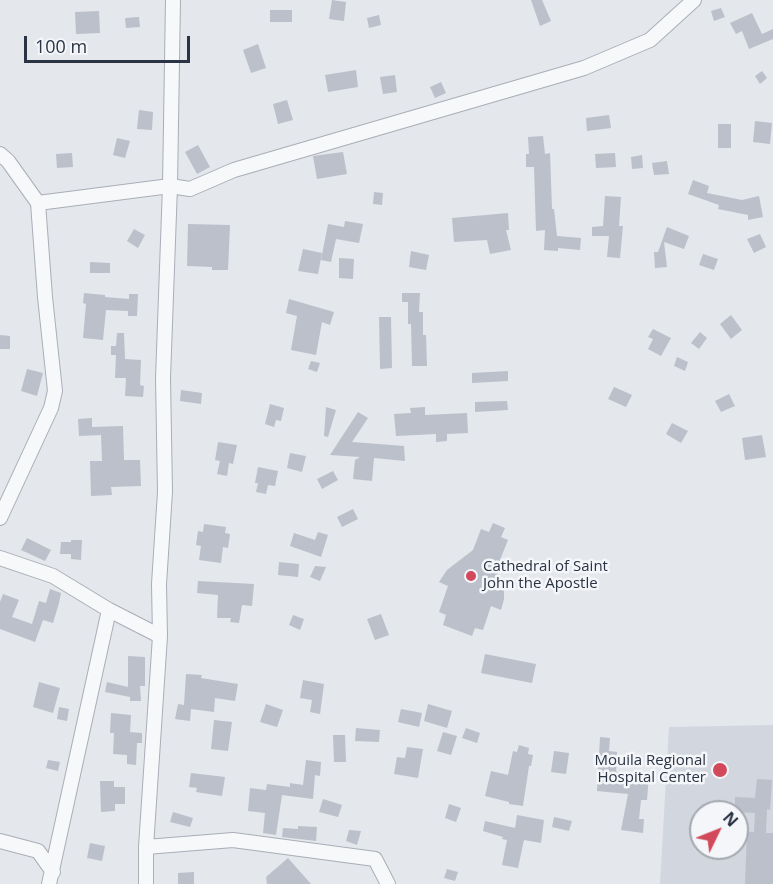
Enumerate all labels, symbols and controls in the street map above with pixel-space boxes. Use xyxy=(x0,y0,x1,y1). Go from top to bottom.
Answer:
scale bar xyxy=(27,24,194,62)
text: 100 m xyxy=(35,34,87,58)
place label: Cathedral of Saint John the Apostle xyxy=(483,558,608,593)
marker: Cathedral of Saint John the Apostle xyxy=(464,569,478,583)
place label: Mouila Regional Hospital Center xyxy=(595,752,706,787)
marker: Mouila Regional Hospital Center xyxy=(711,761,729,779)
north arrow xyxy=(689,800,749,860)
text: N xyxy=(718,807,743,831)

